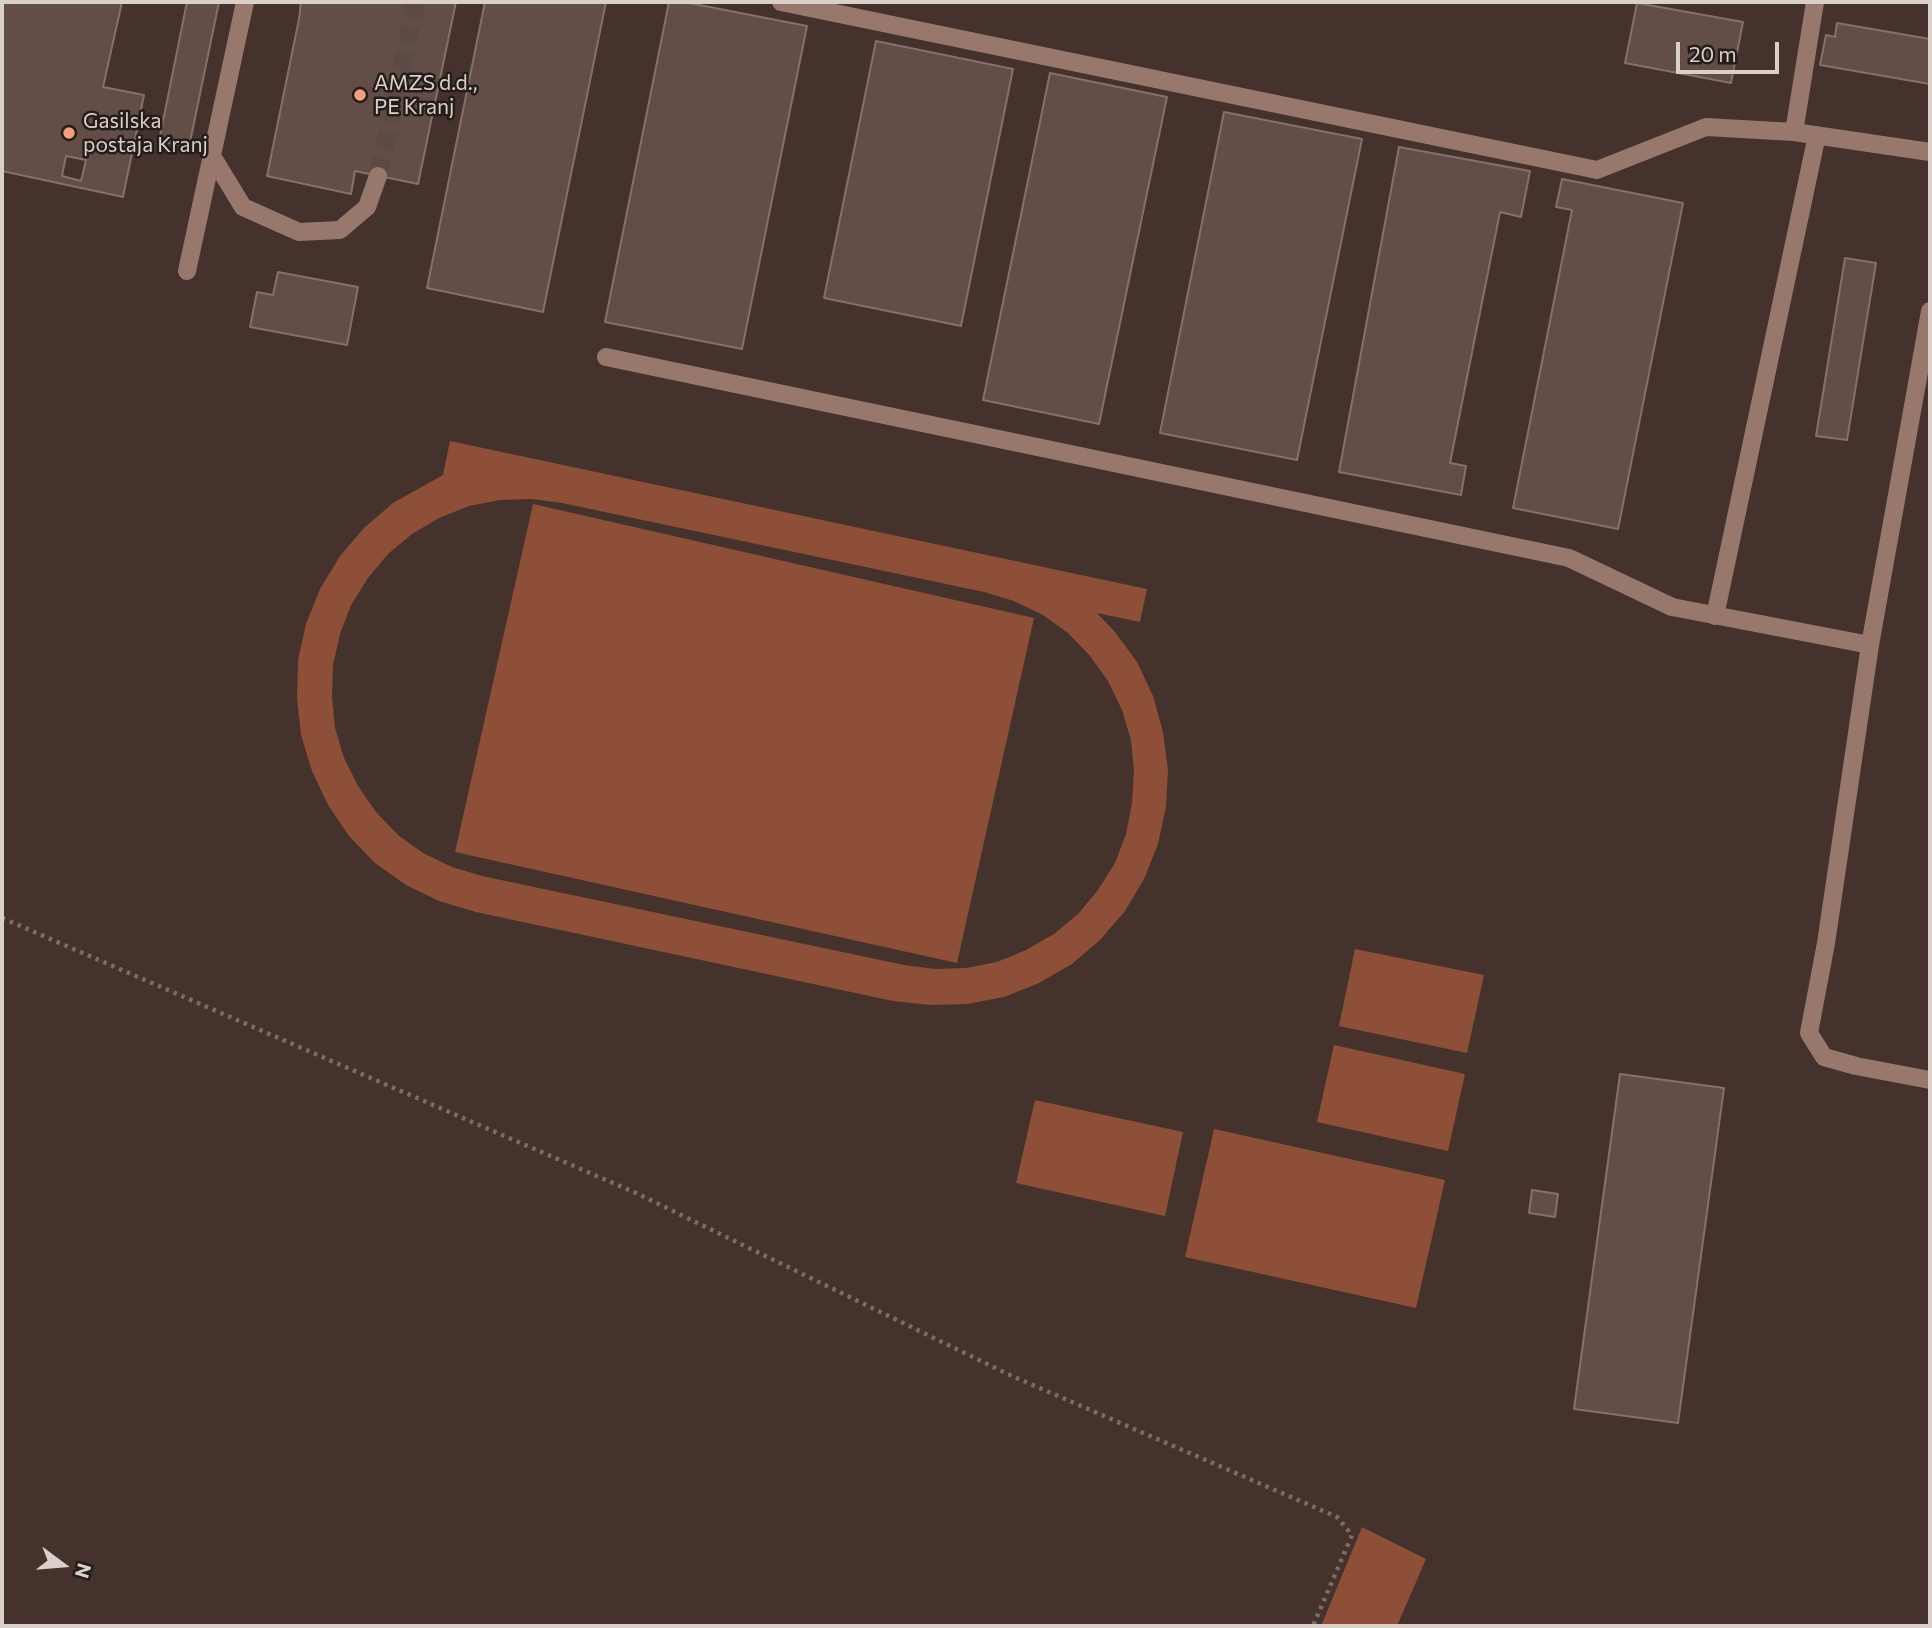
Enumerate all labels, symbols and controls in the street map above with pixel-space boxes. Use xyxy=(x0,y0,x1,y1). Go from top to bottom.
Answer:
scale bar xyxy=(1680,28,1783,72)
text: 20 m xyxy=(1689,41,1737,66)
place label: AMZS d.d., PE Kranj xyxy=(374,70,478,120)
marker: AMZS d.d., PE Kranj xyxy=(352,87,368,103)
place label: Gasilska postaja Kranj xyxy=(83,108,208,158)
marker: Gasilska postaja Kranj xyxy=(61,125,77,141)
north arrow xyxy=(28,1530,98,1600)
text: N xyxy=(71,1561,97,1581)

